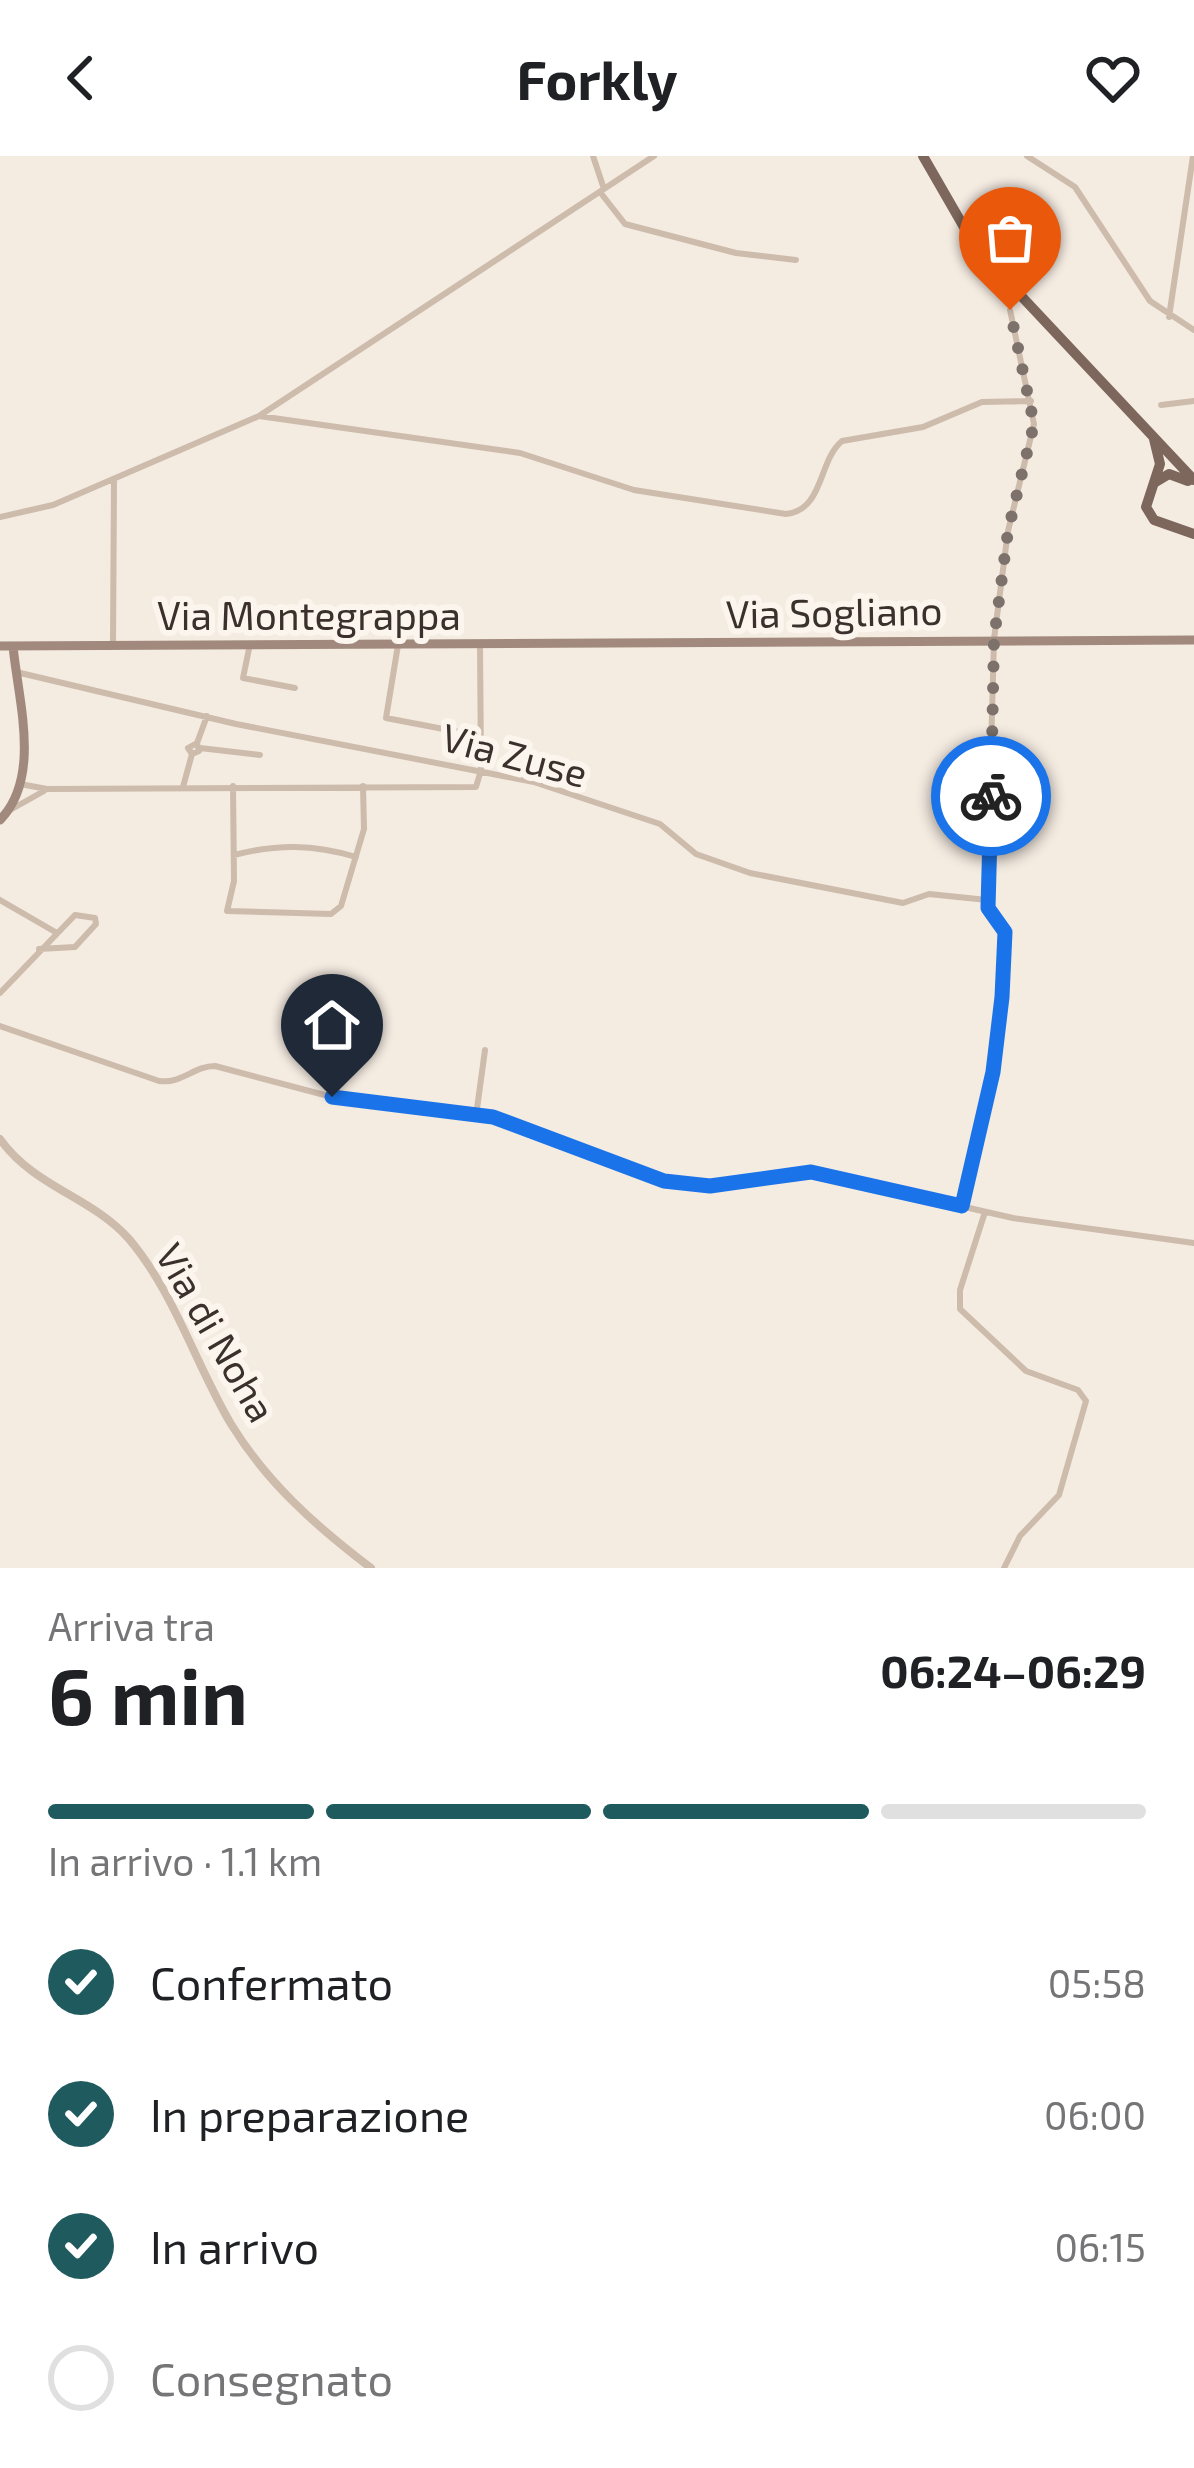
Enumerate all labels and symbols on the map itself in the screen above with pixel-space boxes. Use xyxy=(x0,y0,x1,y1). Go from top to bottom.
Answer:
pin xyxy=(959,187,1061,310)
street label: Via Sogliano xyxy=(725,586,943,636)
street label: Via Montegrappa xyxy=(157,591,461,638)
street label: Via Zuse xyxy=(437,712,593,796)
courier xyxy=(931,736,1051,856)
pin xyxy=(281,974,383,1097)
street label: Via di Noha xyxy=(147,1235,287,1429)

